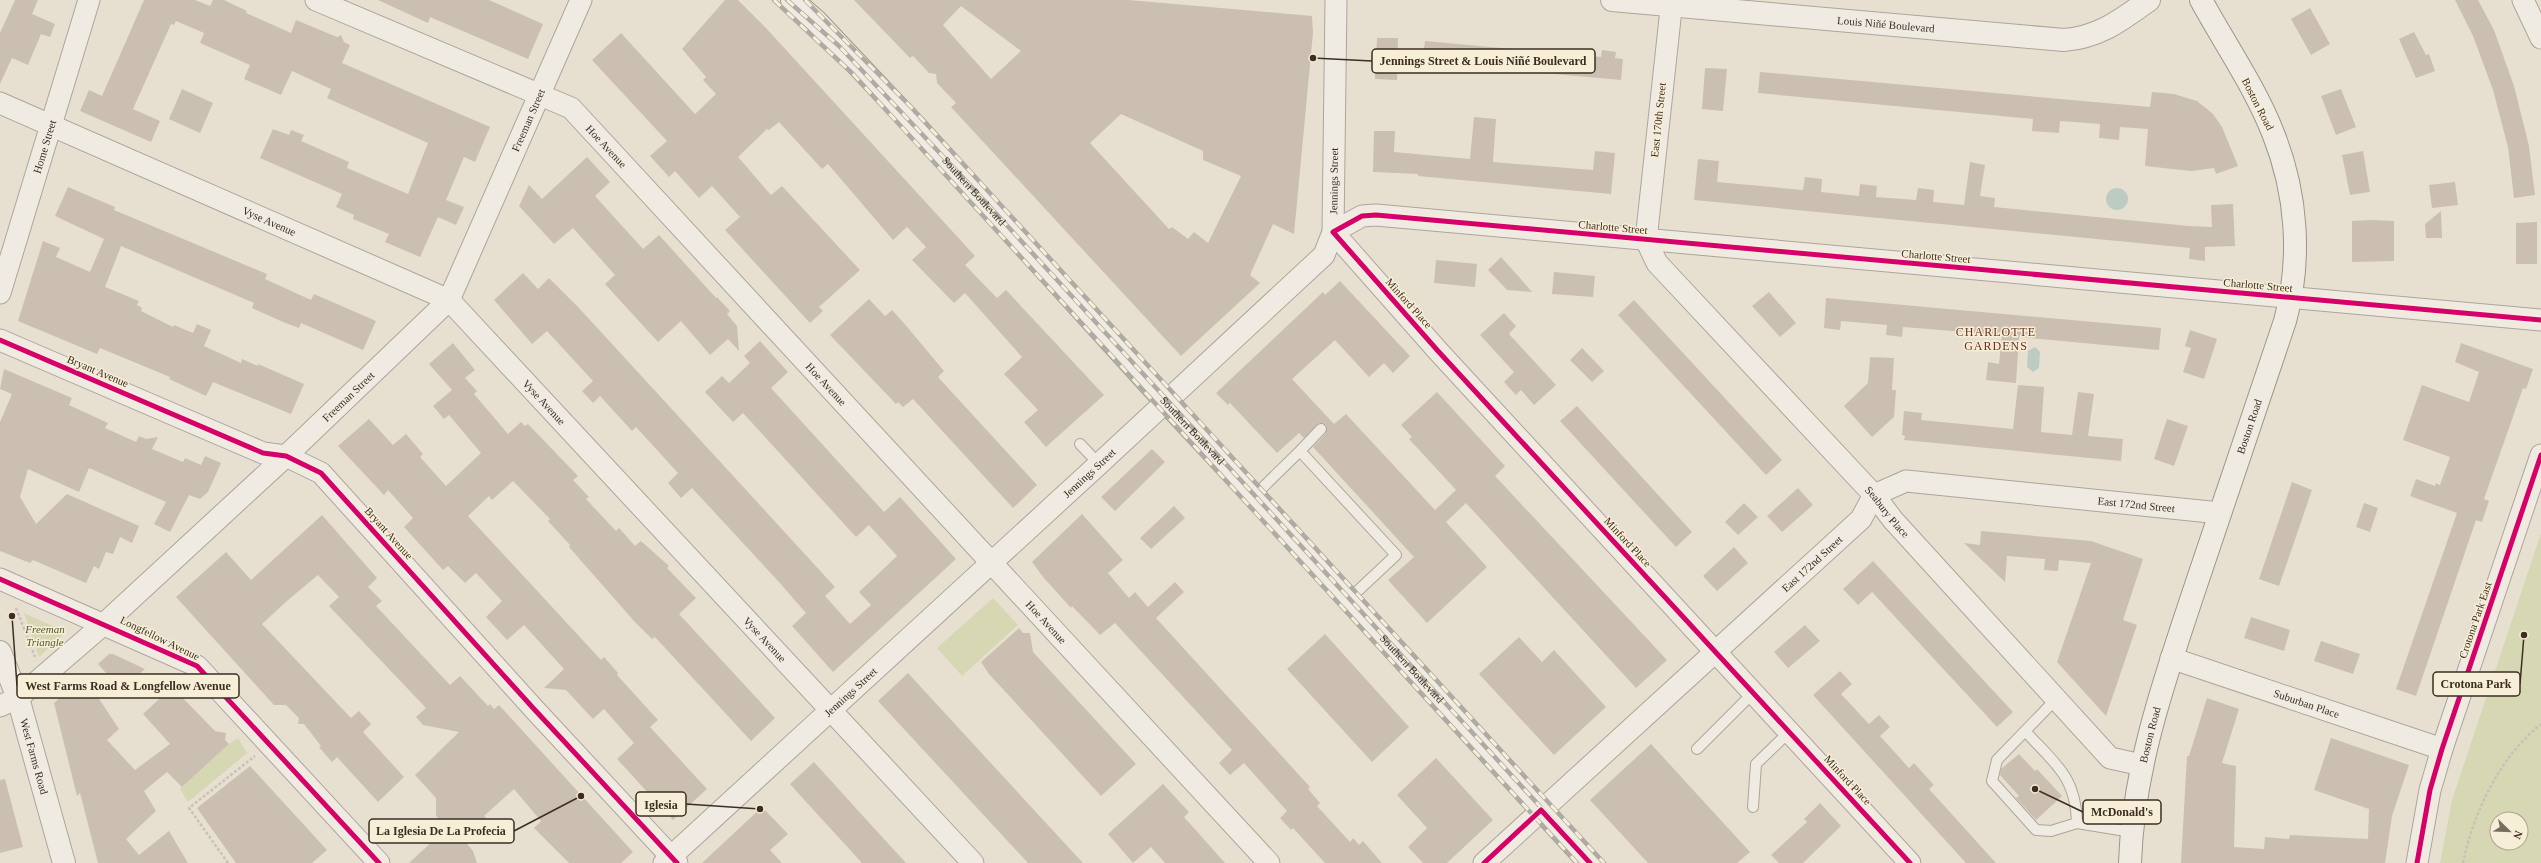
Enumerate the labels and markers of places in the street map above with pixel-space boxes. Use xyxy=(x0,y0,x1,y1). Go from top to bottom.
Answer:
callout: Jennings Street & Louis Niñé Boulevard xyxy=(1372,49,1595,73)
callout: Crotona Park xyxy=(2433,672,2520,696)
callout: West Farms Road & Longfellow Avenue xyxy=(17,674,239,698)
callout: Iglesia xyxy=(636,792,686,816)
callout: McDonald's xyxy=(2083,800,2161,824)
callout: La Iglesia De La Profecia xyxy=(369,819,514,843)

